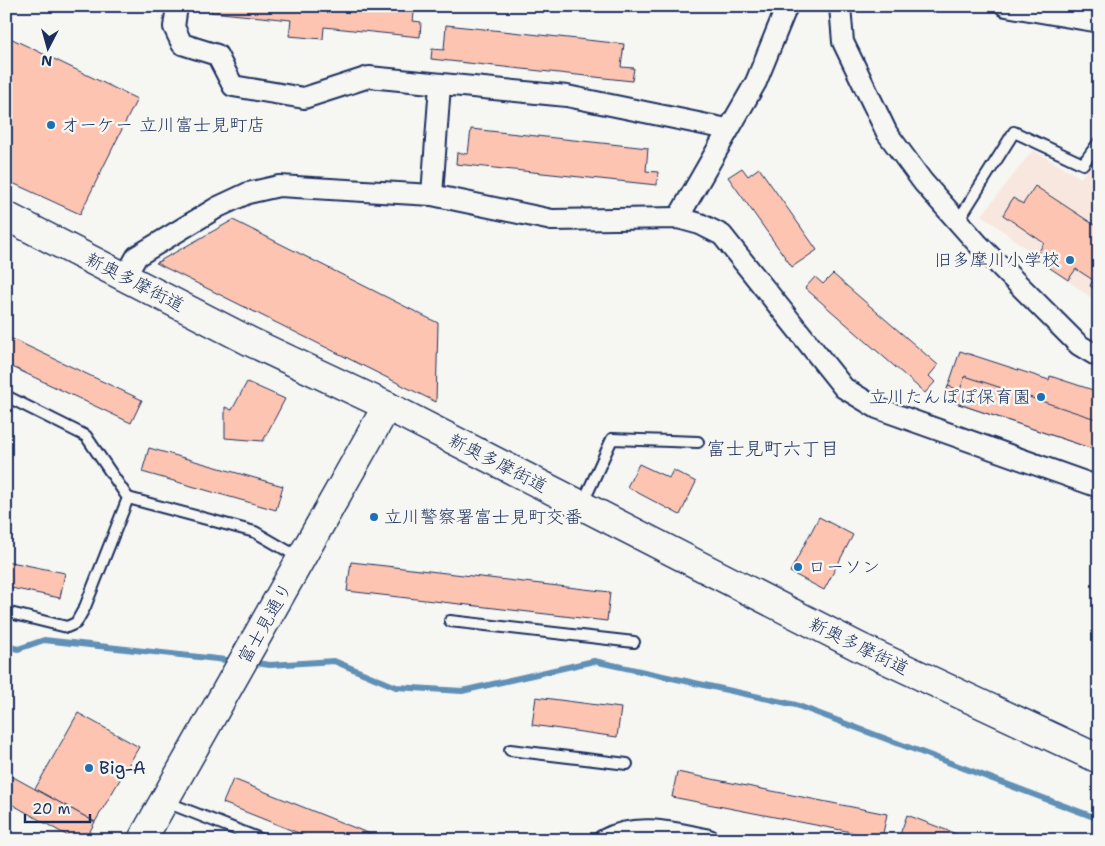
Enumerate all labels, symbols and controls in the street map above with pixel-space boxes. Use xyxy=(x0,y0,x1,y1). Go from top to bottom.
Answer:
north arrow xyxy=(22,22,72,72)
text: N xyxy=(40,51,53,70)
place label: オーケー 立川富士見町店 xyxy=(61,113,265,137)
marker: オーケー 立川富士見町店 xyxy=(45,119,57,131)
street label: 新奥多摩街道 xyxy=(81,247,189,317)
place label: 旧多摩川小学校 xyxy=(934,248,1060,272)
marker: 旧多摩川小学校 xyxy=(1064,254,1076,266)
place label: 立川たんぽぽ保育園 xyxy=(869,385,1031,409)
marker: 立川たんぽぽ保育園 xyxy=(1035,391,1047,403)
street label: 新奥多摩街道 xyxy=(444,428,552,498)
district label: 富士見町六丁目 xyxy=(706,436,840,461)
place label: 立川警察署富士見町交番 xyxy=(384,505,582,529)
marker: 立川警察署富士見町交番 xyxy=(368,511,380,523)
place label: ローソン xyxy=(808,555,880,579)
marker: ローソン xyxy=(792,561,804,573)
street label: 富士見通り xyxy=(232,578,298,668)
street label: 新奥多摩街道 xyxy=(805,612,913,680)
place label: Big-A xyxy=(99,756,146,780)
marker: Big-A xyxy=(83,762,95,774)
scale bar xyxy=(25,791,90,823)
text: 20 m xyxy=(32,799,71,819)

